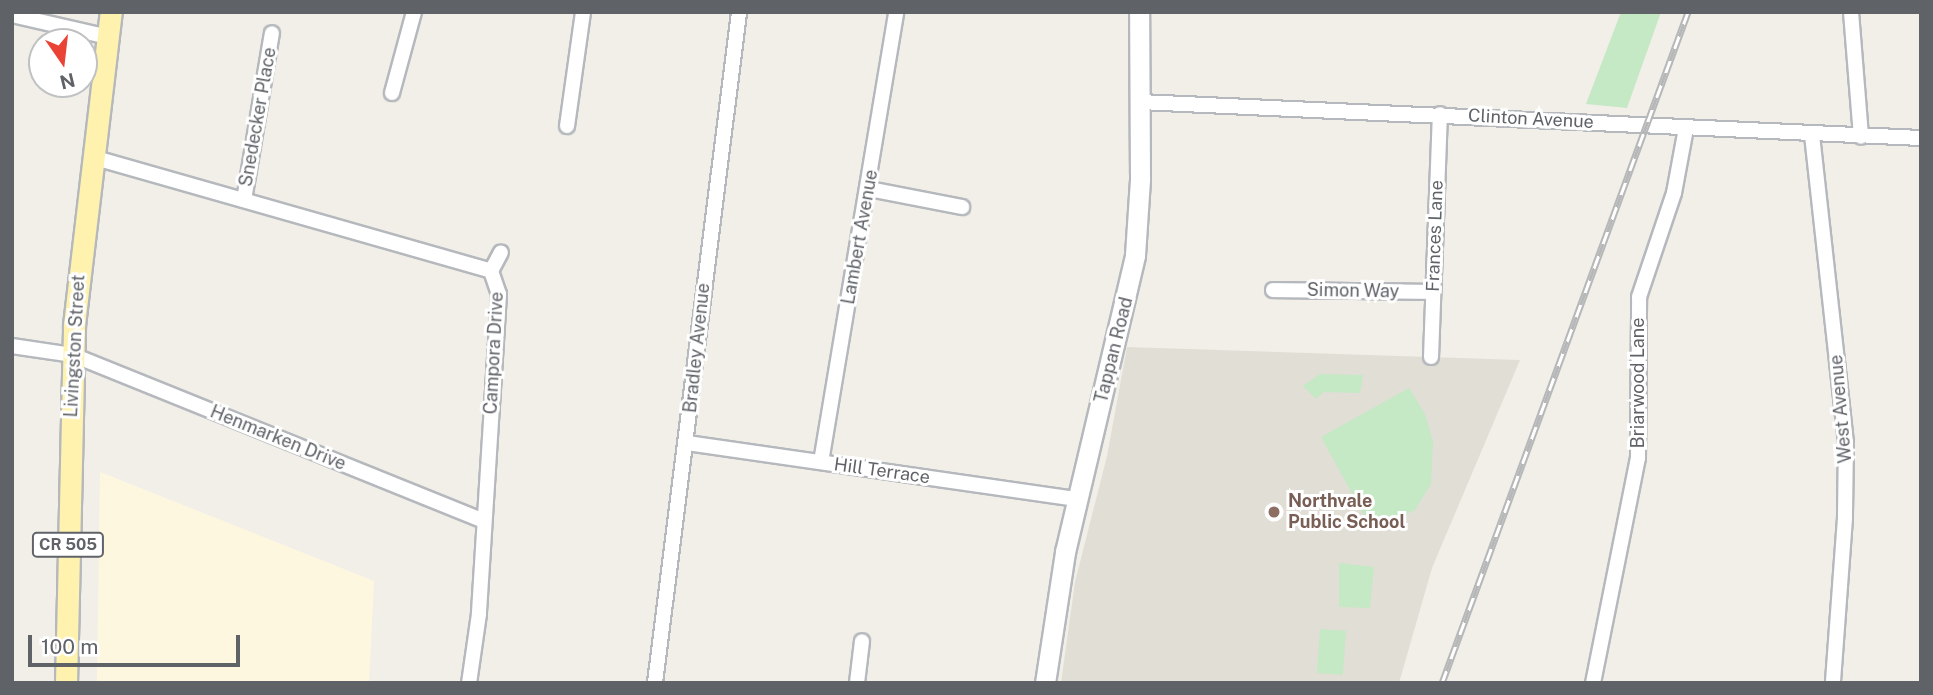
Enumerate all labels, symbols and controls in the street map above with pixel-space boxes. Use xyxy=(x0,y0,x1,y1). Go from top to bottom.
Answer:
north arrow xyxy=(28,28,98,98)
street label: Snedecker Place xyxy=(235,46,281,188)
text: N xyxy=(58,69,77,94)
street label: Clinton Avenue xyxy=(1468,105,1594,133)
street label: Lambert Avenue xyxy=(838,168,882,306)
street label: Frances Lane xyxy=(1422,180,1448,292)
street label: Livingston Street xyxy=(60,274,90,418)
street label: Simon Way xyxy=(1306,279,1400,303)
street label: Bradley Avenue xyxy=(679,282,715,414)
street label: Campora Drive xyxy=(480,291,508,415)
street label: Tappan Road xyxy=(1090,295,1138,405)
street label: Briarwood Lane xyxy=(1627,318,1649,448)
street label: West Avenue xyxy=(1826,354,1856,464)
street label: Henmarken Drive xyxy=(207,401,349,475)
street label: Hill Terrace xyxy=(833,454,931,488)
place label: Northvale Public School xyxy=(1288,491,1405,534)
marker: Northvale Public School xyxy=(1266,504,1282,520)
road number: CR 505 xyxy=(31,532,105,558)
scale bar xyxy=(32,622,243,666)
text: 100 m xyxy=(41,634,98,659)

